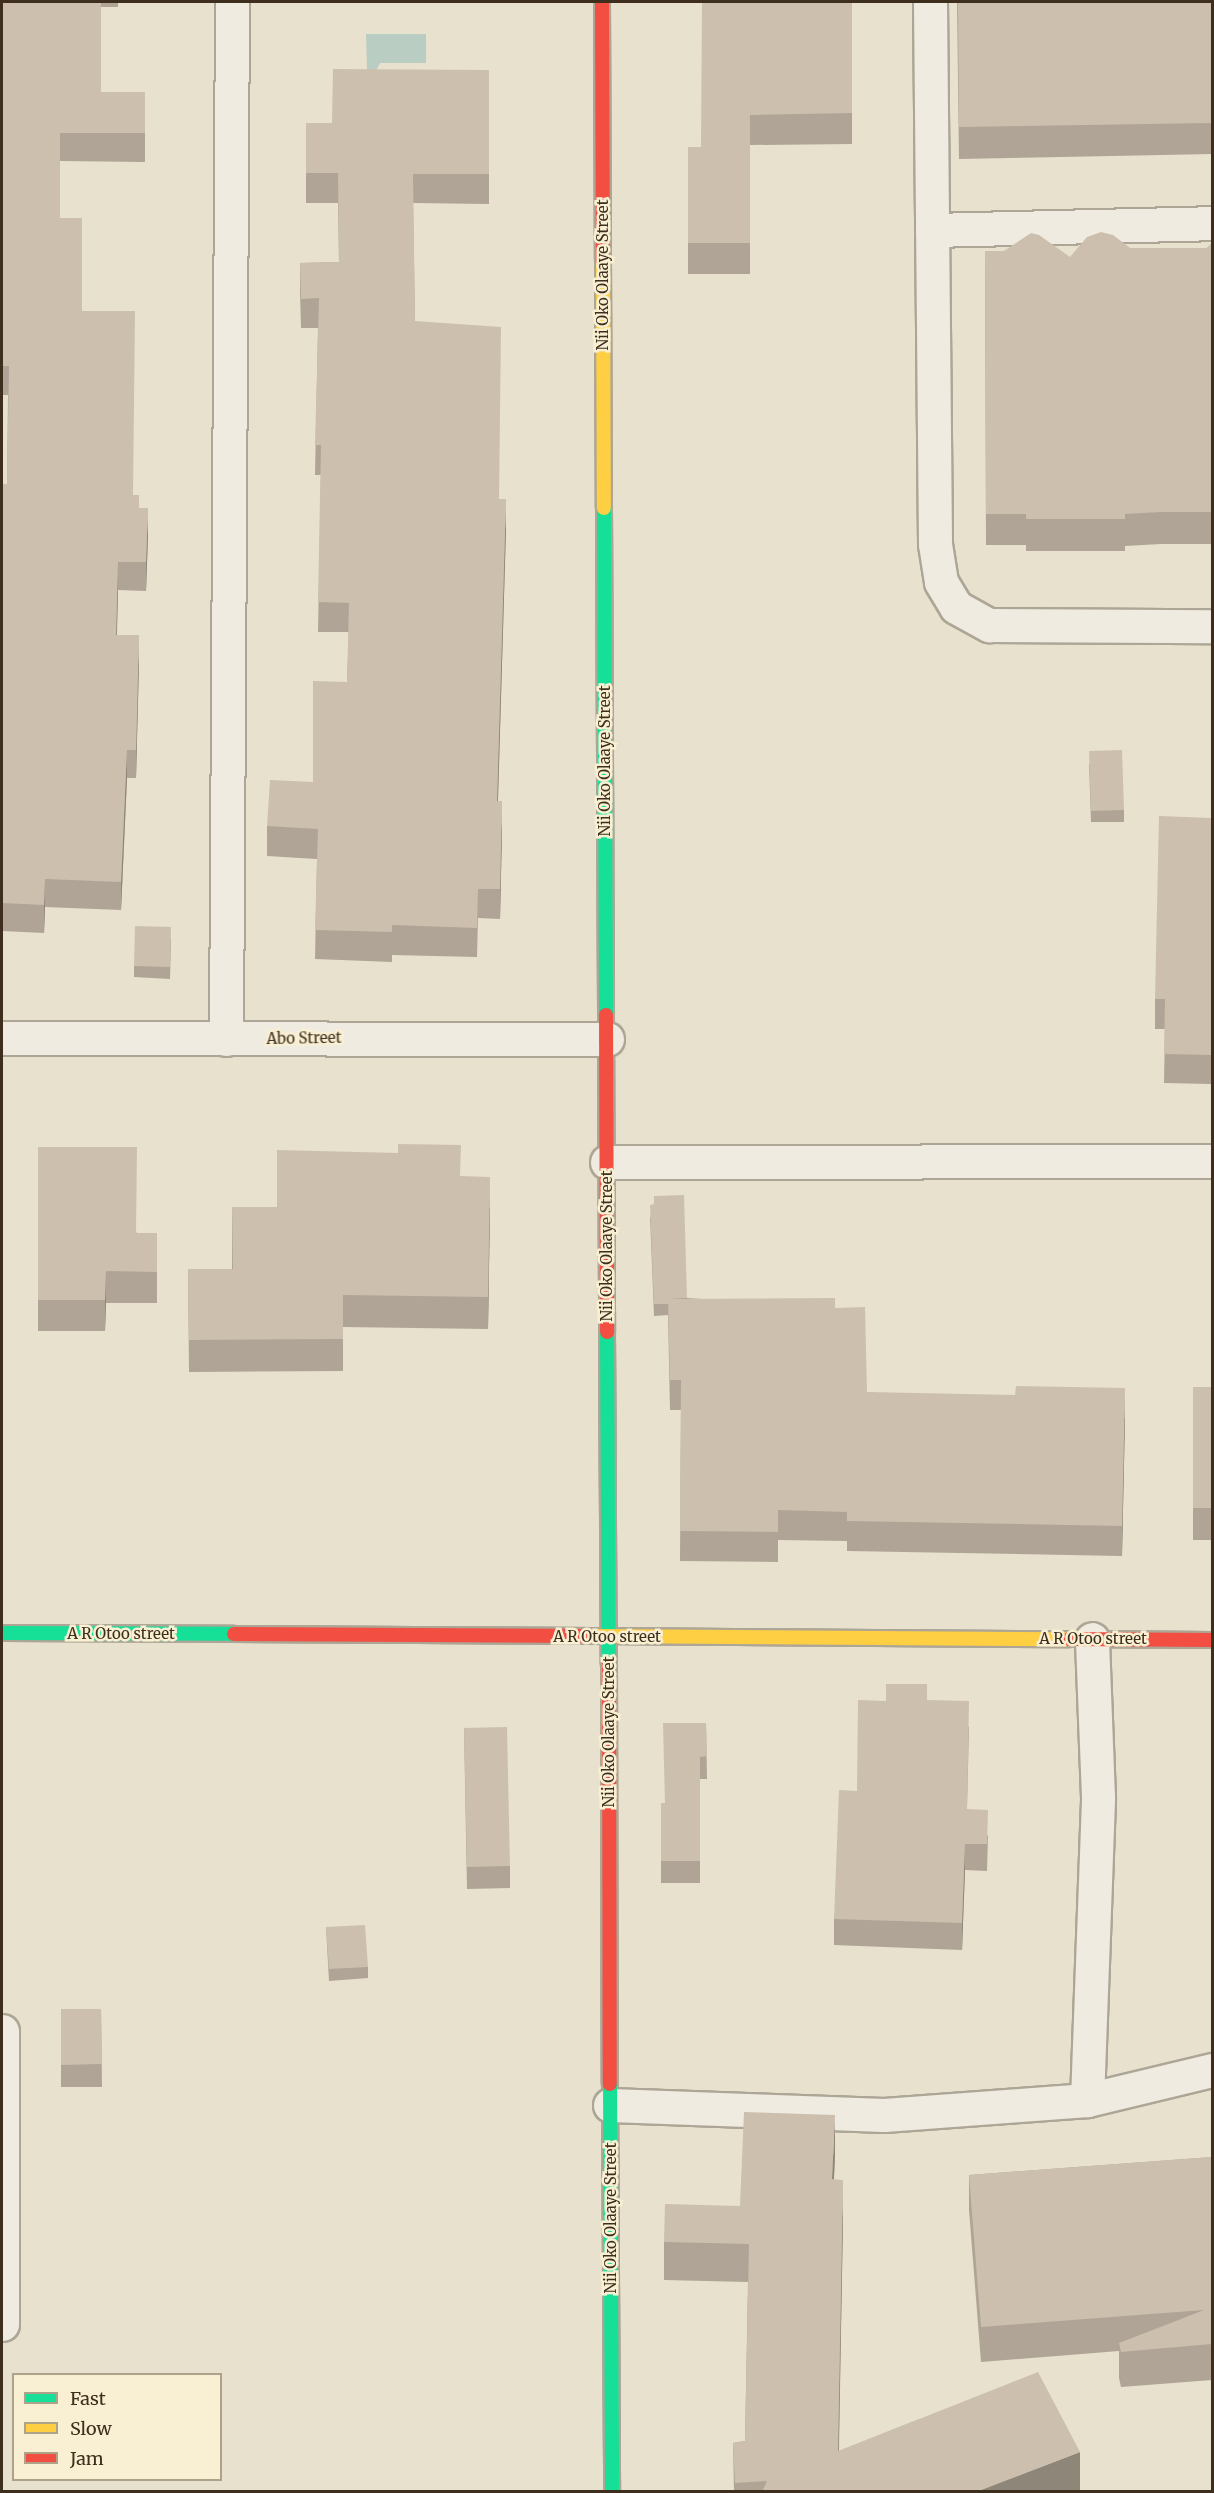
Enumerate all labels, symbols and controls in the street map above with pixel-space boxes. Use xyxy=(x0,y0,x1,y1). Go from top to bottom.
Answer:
street label: Nii Oko Olaaye Street xyxy=(594,199,612,351)
street label: Nii Oko Olaaye Street xyxy=(596,685,614,837)
street label: Abo Street xyxy=(266,1028,342,1048)
street label: Nii Oko Olaaye Street xyxy=(598,1170,616,1322)
street label: A R Otoo street xyxy=(67,1625,175,1643)
street label: A R Otoo street xyxy=(553,1628,661,1646)
street label: A R Otoo street xyxy=(1039,1630,1147,1648)
street label: Nii Oko Olaaye Street xyxy=(600,1656,618,1808)
street label: Nii Oko Olaaye Street xyxy=(602,2142,620,2294)
legend xyxy=(12,2373,222,2481)
text: Fast xyxy=(70,2387,106,2410)
text: Slow xyxy=(70,2417,112,2440)
text: Jam xyxy=(70,2447,104,2470)

